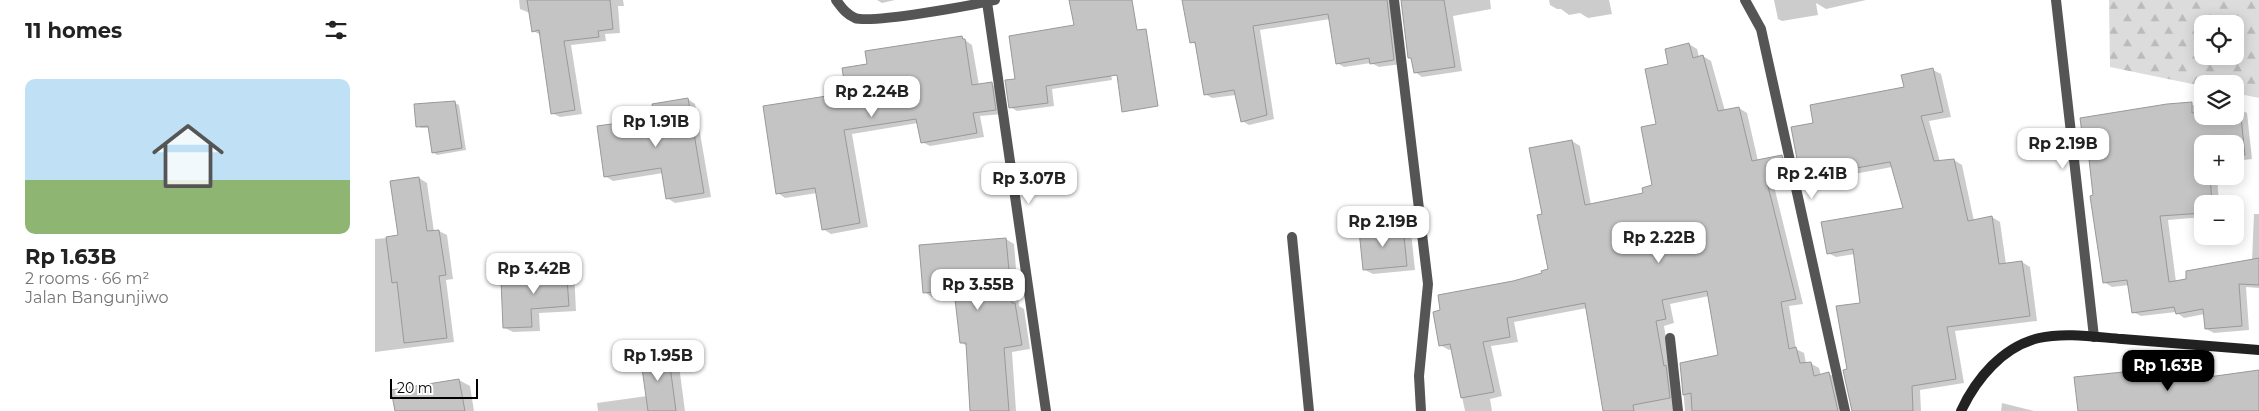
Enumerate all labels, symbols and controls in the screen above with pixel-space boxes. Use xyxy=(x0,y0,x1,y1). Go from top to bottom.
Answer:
map controls xyxy=(2194,15,2244,245)
button: locate xyxy=(2194,15,2244,65)
icon: filters xyxy=(322,16,350,44)
text: 11 homes xyxy=(25,18,122,43)
button: layers xyxy=(2194,75,2244,125)
pin: Rp 2.24B xyxy=(820,76,924,118)
text: Rp 2.24B xyxy=(835,82,909,101)
pin: Rp 1.91B xyxy=(604,106,708,148)
icon: home xyxy=(143,111,233,201)
text: Rp 1.91B xyxy=(623,112,689,131)
pin: Rp 2.19B xyxy=(2011,128,2115,170)
text: Rp 2.19B xyxy=(2028,134,2098,153)
button: + xyxy=(2194,135,2244,185)
pin: Rp 2.41B xyxy=(1760,158,1864,200)
pin: Rp 3.07B xyxy=(977,162,1081,205)
text: Rp 2.41B xyxy=(1777,164,1847,183)
text: Rp 3.07B xyxy=(992,169,1066,188)
button: − xyxy=(2194,195,2244,245)
pin: Rp 2.19B xyxy=(1331,206,1435,248)
text: Rp 2.19B xyxy=(1348,212,1418,231)
pin: Rp 2.22B xyxy=(1607,222,1711,264)
text: Rp 2.22B xyxy=(1623,228,1695,247)
text: Rp 1.63B xyxy=(25,244,116,269)
pin: Rp 3.42B xyxy=(482,252,586,295)
text: Rp 3.42B xyxy=(497,259,571,278)
pin: Rp 3.55B xyxy=(926,268,1030,311)
text: 2 rooms · 66 m² xyxy=(25,269,149,288)
text: Rp 3.55B xyxy=(942,275,1014,294)
text: Jalan Bangunjiwo xyxy=(25,288,169,307)
pin: Rp 1.95B xyxy=(606,340,710,382)
text: Rp 1.95B xyxy=(623,346,693,365)
pin: Rp 1.63B xyxy=(2116,350,2220,392)
text: Rp 1.63B xyxy=(2133,356,2203,375)
scale bar xyxy=(390,376,477,399)
text: 20 m xyxy=(397,379,433,397)

